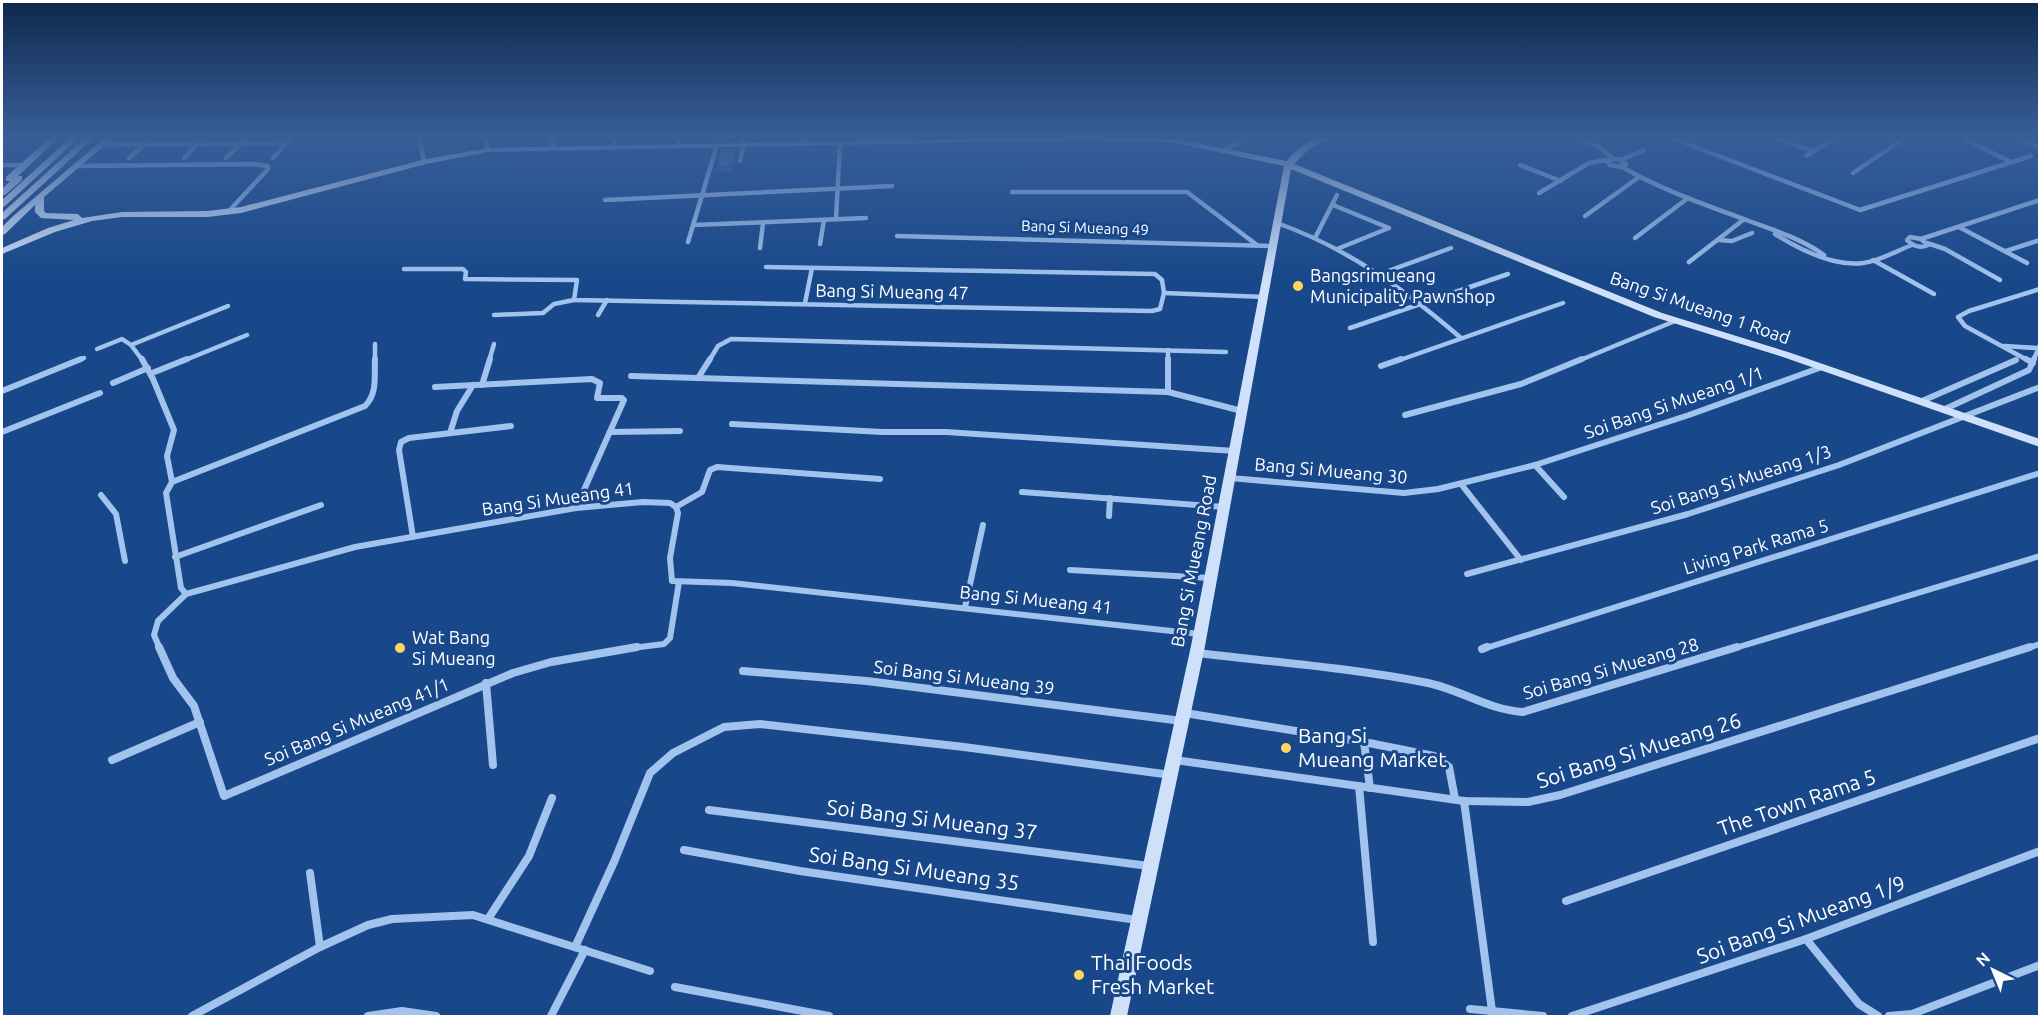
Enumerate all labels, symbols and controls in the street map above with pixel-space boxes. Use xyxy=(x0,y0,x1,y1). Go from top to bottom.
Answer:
street label: Bang Si Mueang 49 xyxy=(1021,217,1149,238)
place label: Bangsrimueang Municipality Pawnshop xyxy=(1310,265,1495,306)
street label: Bang Si Mueang 1 Road xyxy=(1608,267,1793,347)
marker: Bangsrimueang Municipality Pawnshop xyxy=(1291,279,1305,293)
street label: Bang Si Mueang 47 xyxy=(815,280,969,302)
street label: Soi Bang Si Mueang 1/1 xyxy=(1581,362,1766,442)
street label: Soi Bang Si Mueang 1/3 xyxy=(1648,440,1833,518)
street label: Bang Si Mueang 30 xyxy=(1254,453,1408,487)
street label: Bang Si Mueang Road xyxy=(1167,473,1220,648)
street label: Bang Si Mueang 41 xyxy=(480,477,635,519)
street label: Living Park Rama 5 xyxy=(1681,514,1831,578)
street label: Bang Si Mueang 41 xyxy=(959,581,1113,617)
place label: Wat Bang Si Mueang xyxy=(412,627,496,668)
street label: Soi Bang Si Mueang 28 xyxy=(1521,633,1701,703)
marker: Wat Bang Si Mueang xyxy=(393,641,407,655)
street label: Soi Bang Si Mueang 39 xyxy=(873,656,1056,698)
street label: Soi Bang Si Mueang 41/1 xyxy=(261,673,452,769)
street label: Soi Bang Si Mueang 26 xyxy=(1534,708,1744,793)
place label: Bang Si Mueang Market xyxy=(1298,723,1447,771)
marker: Bang Si Mueang Market xyxy=(1279,741,1293,755)
street label: The Town Rama 5 xyxy=(1715,764,1879,840)
street label: Soi Bang Si Mueang 37 xyxy=(825,794,1039,844)
street label: Soi Bang Si Mueang 35 xyxy=(807,841,1021,895)
street label: Soi Bang Si Mueang 1/9 xyxy=(1693,870,1908,968)
north arrow xyxy=(1963,940,2023,1000)
text: N xyxy=(1972,948,1993,970)
place label: Thai Foods Fresh Market xyxy=(1091,950,1214,998)
marker: Thai Foods Fresh Market xyxy=(1072,968,1086,982)

